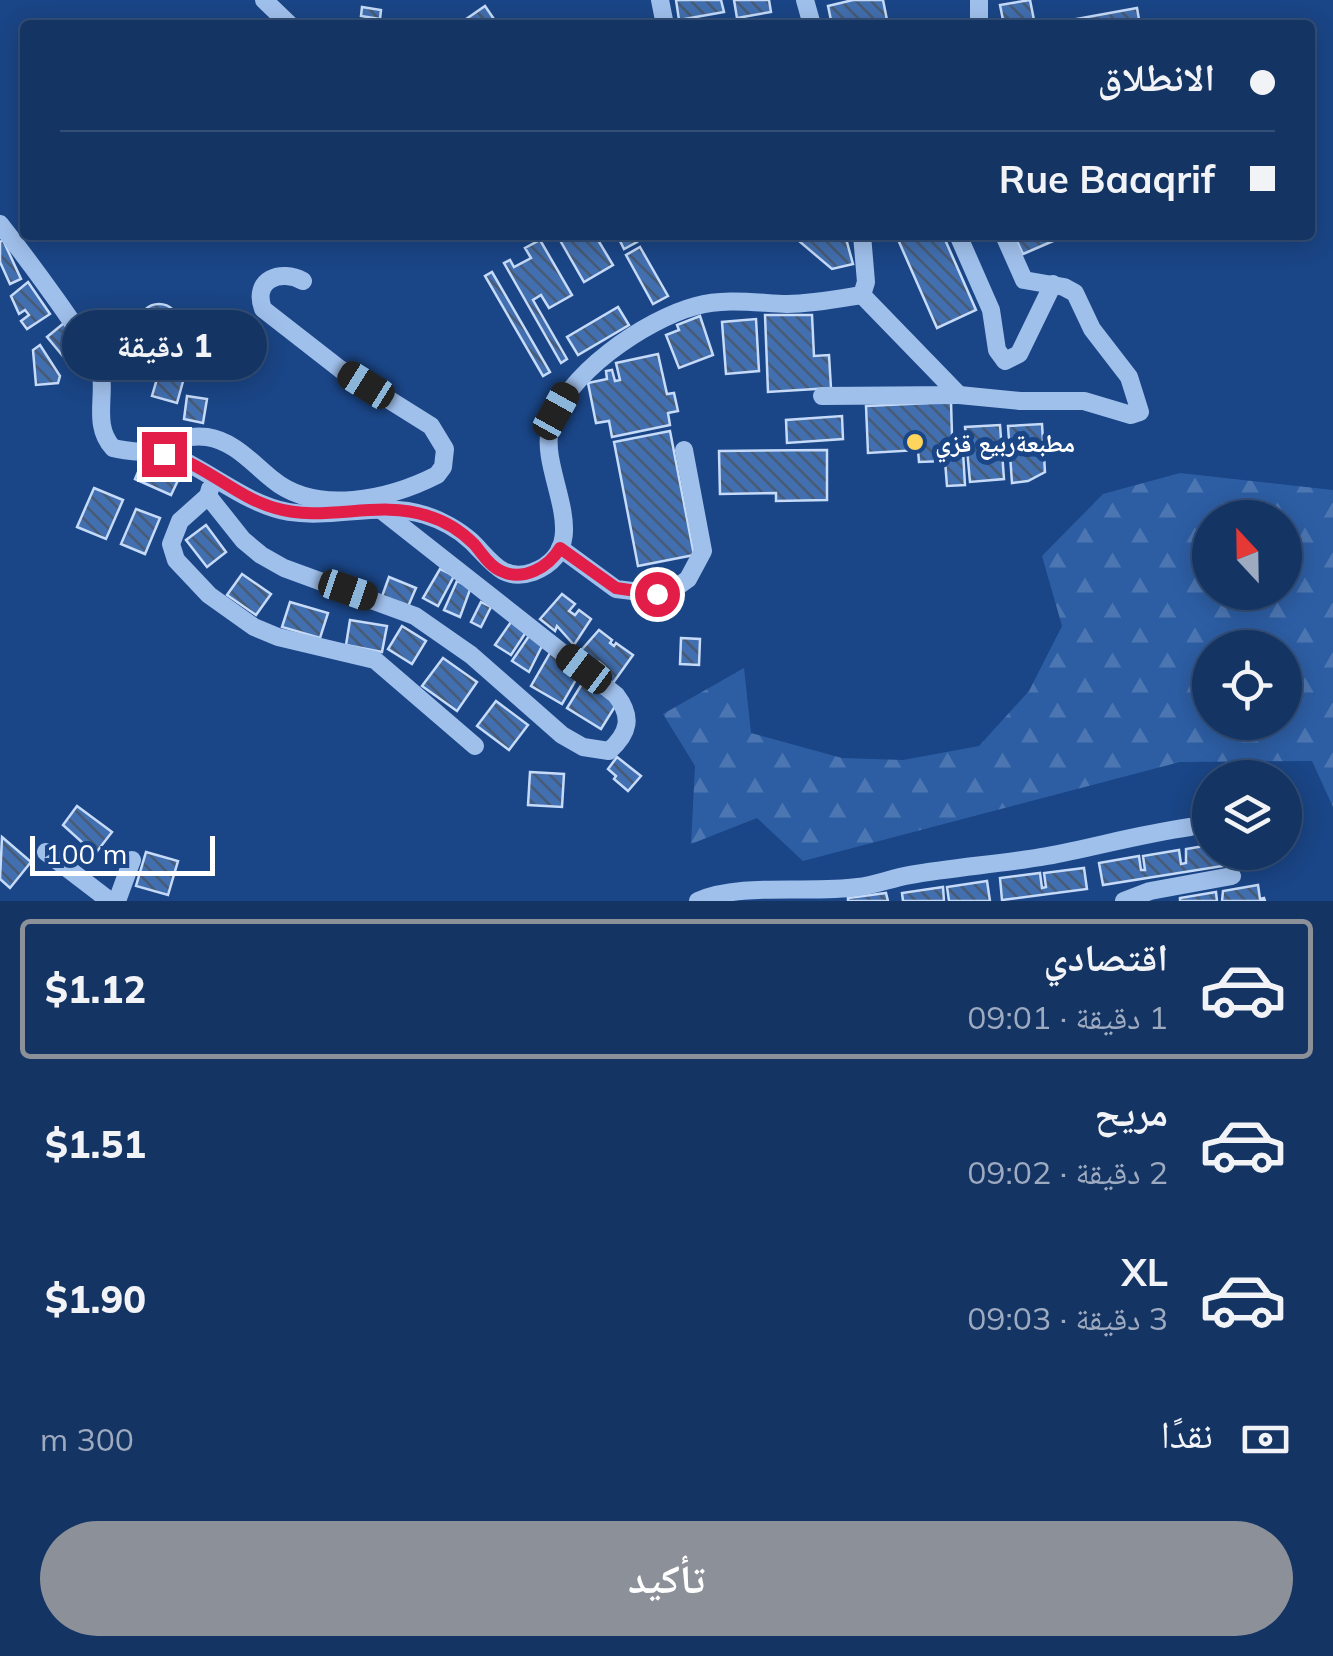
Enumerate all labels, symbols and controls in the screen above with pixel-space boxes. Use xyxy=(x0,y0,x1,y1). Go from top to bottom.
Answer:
text: الانطلاق xyxy=(1097,53,1215,101)
text: Rue Baaqrif xyxy=(999,155,1215,203)
callout: 1 دقيقة xyxy=(61,309,266,379)
text: 1 دقيقة xyxy=(117,325,212,365)
car xyxy=(333,356,399,414)
car xyxy=(528,377,584,445)
place label: مطبعةربيع قزي xyxy=(935,427,1075,463)
marker: مطبعةربيع قزي xyxy=(904,431,926,453)
route end xyxy=(142,432,187,477)
north arrow xyxy=(1192,500,1302,610)
map controls xyxy=(1192,500,1302,870)
car xyxy=(315,566,381,614)
route start xyxy=(635,572,680,617)
button: locate xyxy=(1192,630,1302,740)
car xyxy=(551,639,617,699)
button: layers xyxy=(1192,760,1302,870)
scale bar xyxy=(30,831,215,876)
text: 100 m xyxy=(45,836,127,871)
text: اقتصادي xyxy=(1044,933,1168,981)
icon: car xyxy=(1198,944,1288,1034)
text: $1.12 xyxy=(45,965,146,1013)
text: 1 دقيقة · 09:01 xyxy=(967,997,1168,1037)
text: مريح xyxy=(1094,1088,1168,1136)
icon: car xyxy=(1198,1099,1288,1189)
text: $1.51 xyxy=(45,1120,146,1168)
text: 2 دقيقة · 09:02 xyxy=(967,1152,1168,1192)
text: XL xyxy=(1121,1248,1168,1296)
icon: car xyxy=(1198,1254,1288,1344)
text: $1.90 xyxy=(45,1275,146,1323)
text: 3 دقيقة · 09:03 xyxy=(967,1298,1168,1338)
text: نقدًا xyxy=(1161,1410,1213,1458)
icon: cash xyxy=(1238,1412,1293,1467)
text: 300 m xyxy=(40,1419,134,1459)
button: تأكيد xyxy=(40,1521,1293,1636)

